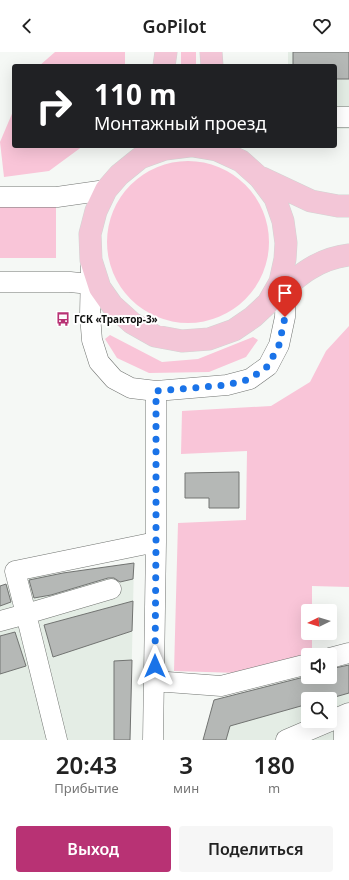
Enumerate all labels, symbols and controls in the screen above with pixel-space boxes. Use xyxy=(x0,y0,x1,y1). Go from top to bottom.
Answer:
text: GoPilot xyxy=(143,14,206,38)
icon: back xyxy=(16,15,38,37)
icon: heart xyxy=(311,15,333,37)
text: 110 m xyxy=(94,75,177,113)
icon: right xyxy=(28,80,80,132)
text: Монтажный проезд xyxy=(94,111,267,135)
pin xyxy=(268,276,302,317)
icon: arrive xyxy=(274,282,296,304)
bus stop icon: ГСК «Трактор-3» xyxy=(55,311,71,327)
place label: ГСК «Трактор-3» xyxy=(74,312,158,326)
north arrow xyxy=(301,604,337,640)
map controls xyxy=(301,604,337,728)
position arrow xyxy=(134,645,176,687)
button: sound xyxy=(301,648,337,684)
button: search xyxy=(301,692,337,728)
text: 20:43 xyxy=(56,748,117,781)
text: 3 xyxy=(179,748,193,781)
text: 180 xyxy=(253,748,295,781)
text: Прибытие xyxy=(54,779,119,797)
text: мин xyxy=(173,779,199,797)
text: m xyxy=(268,779,280,797)
button: Выход xyxy=(16,826,171,872)
button: Поделиться xyxy=(179,826,333,872)

